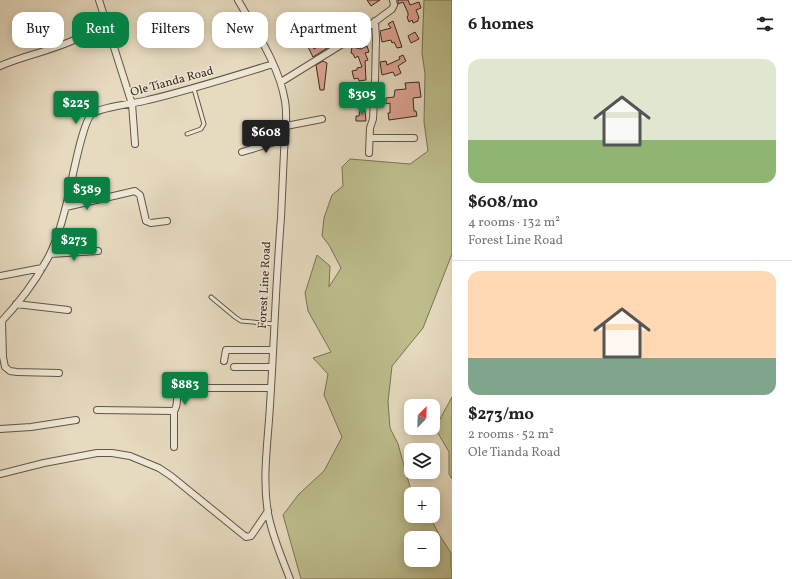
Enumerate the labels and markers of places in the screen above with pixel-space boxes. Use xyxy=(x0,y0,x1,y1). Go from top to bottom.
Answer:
pin: $305 xyxy=(338,82,386,116)
pin: $225 xyxy=(52,91,100,125)
pin: $608 xyxy=(242,120,290,154)
pin: $389 xyxy=(63,177,111,211)
pin: $273 xyxy=(50,228,98,262)
pin: $883 xyxy=(161,372,209,406)

